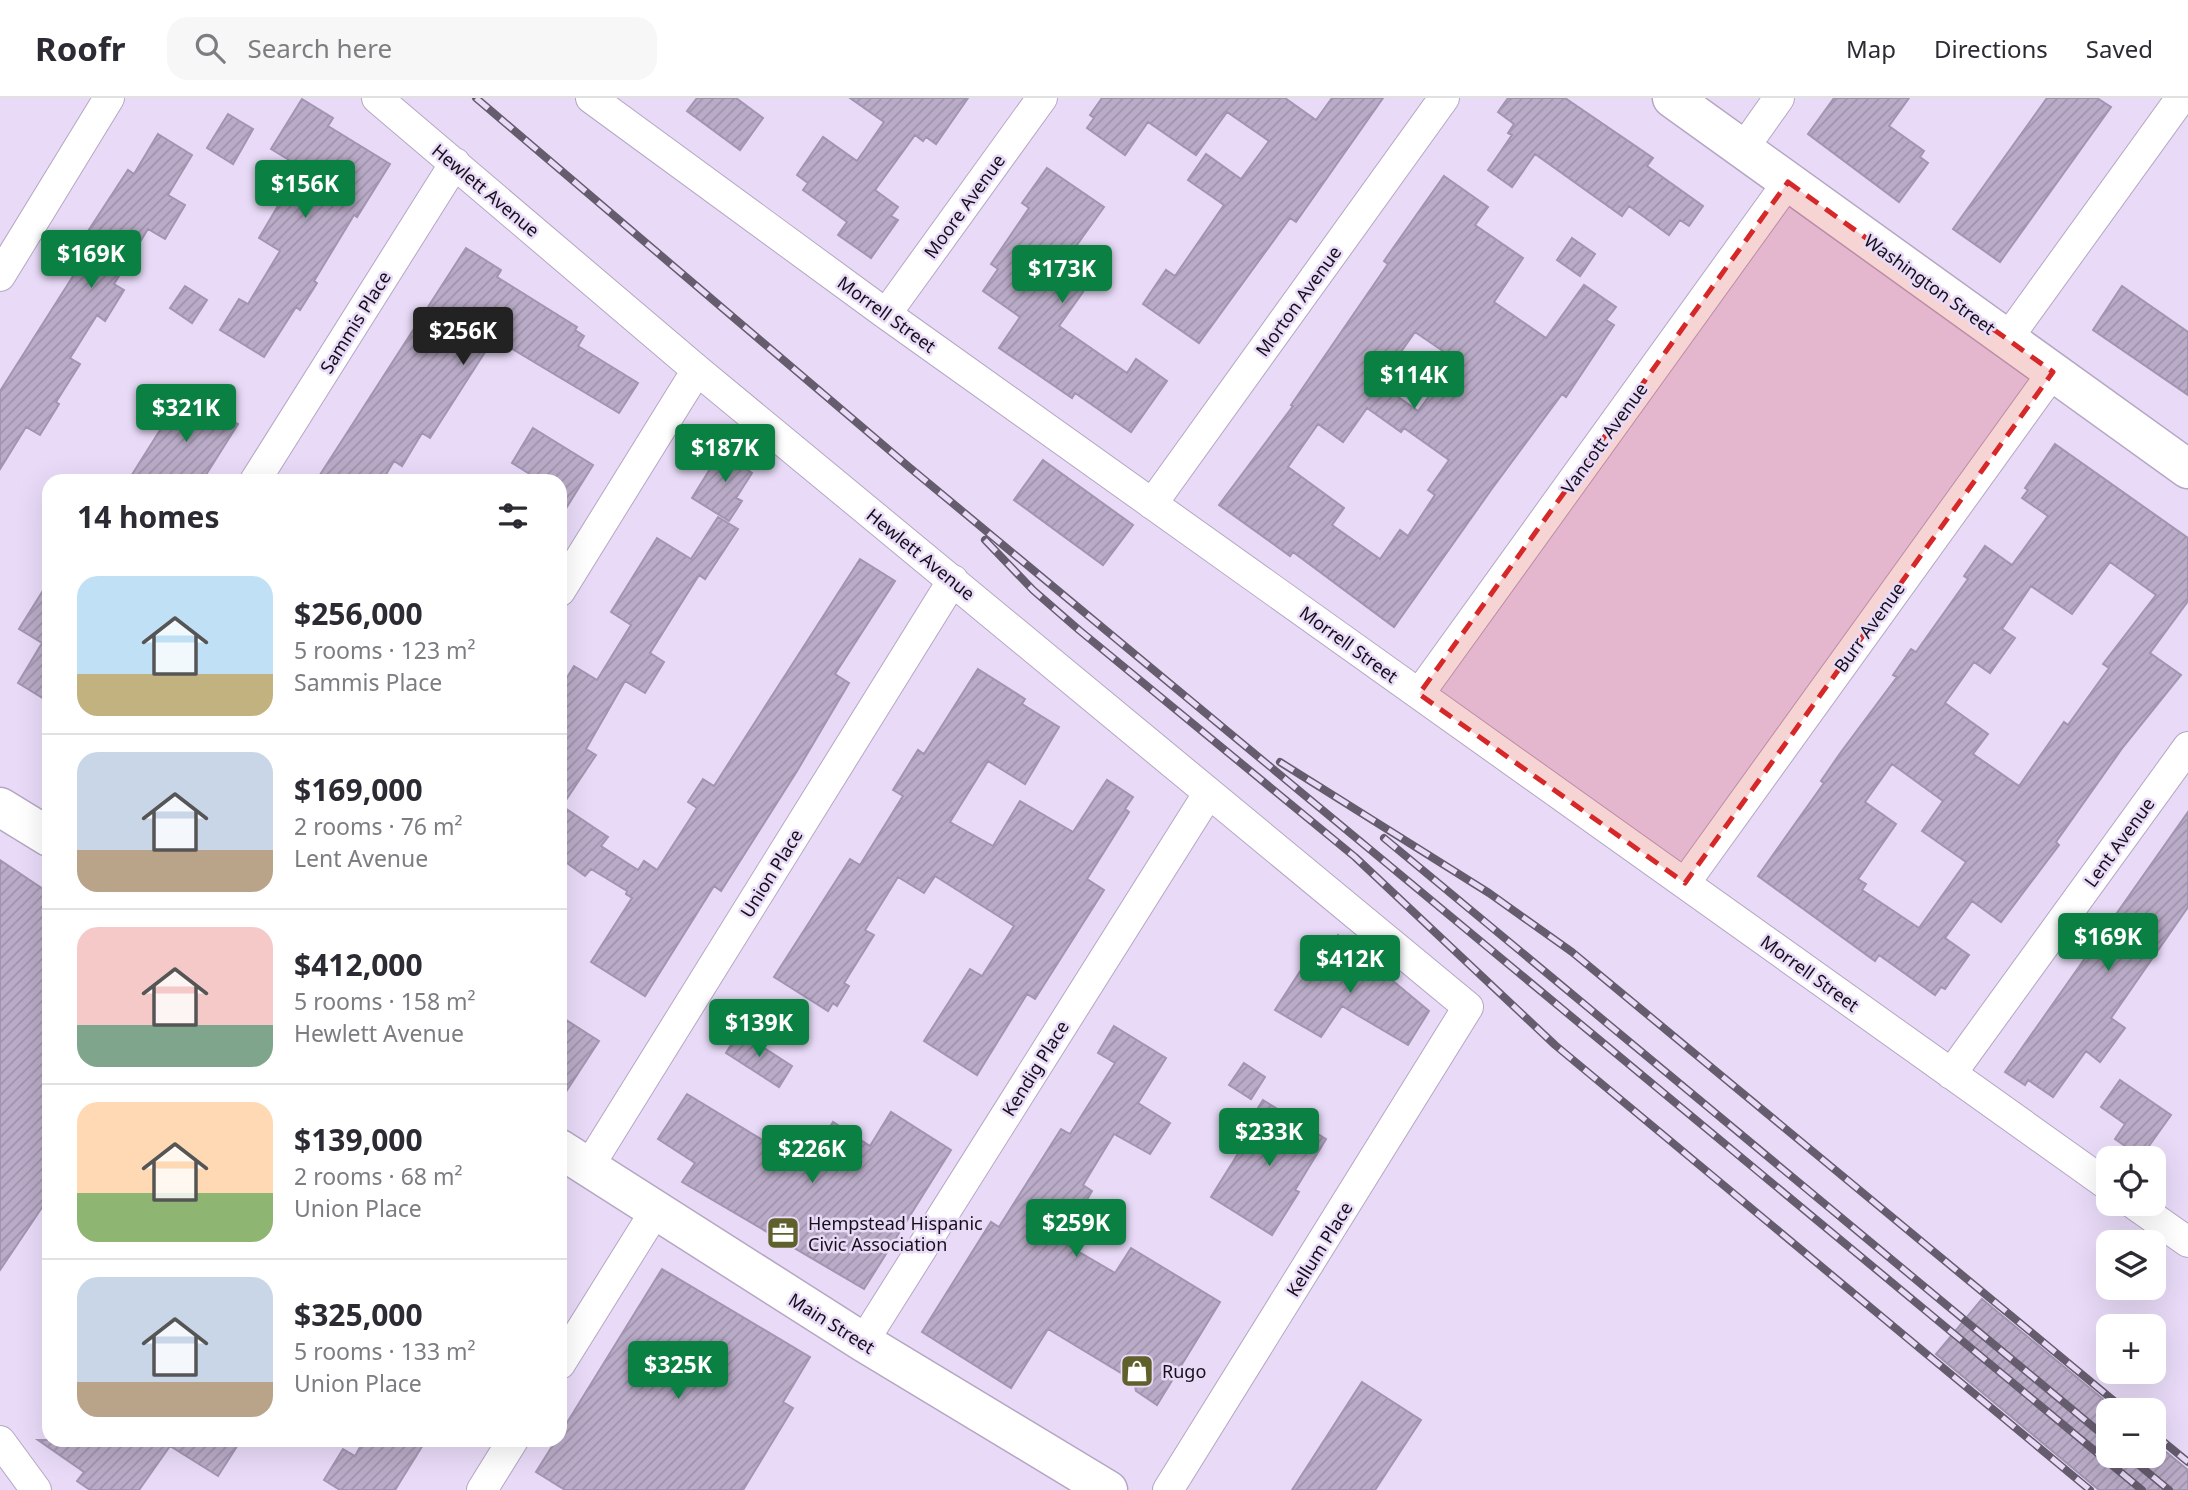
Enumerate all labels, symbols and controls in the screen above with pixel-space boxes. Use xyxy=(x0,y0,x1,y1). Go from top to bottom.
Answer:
search box xyxy=(167,17,657,80)
text: Roofr xyxy=(35,26,125,71)
icon: search xyxy=(191,29,229,67)
text: Search here xyxy=(247,30,392,66)
text: Map xyxy=(1846,32,1896,65)
text: Directions xyxy=(1934,32,2048,65)
text: Saved xyxy=(2086,32,2153,65)
street label: Hewlett Avenue xyxy=(427,138,545,242)
street label: Moore Avenue xyxy=(918,149,1010,263)
pin: $156K xyxy=(256,160,354,220)
text: $156K xyxy=(271,167,339,199)
street label: Washington Street xyxy=(1860,228,2001,340)
pin: $169K xyxy=(42,230,140,290)
text: $169K xyxy=(57,237,125,269)
street label: Morton Avenue xyxy=(1250,241,1346,361)
pin: $173K xyxy=(1013,246,1111,305)
text: $173K xyxy=(1028,252,1096,284)
street label: Sammis Place xyxy=(314,266,396,378)
street label: Morrell Street xyxy=(833,270,941,358)
pin: $256K xyxy=(414,308,512,367)
text: $256K xyxy=(429,314,497,346)
pin: $114K xyxy=(1365,352,1463,411)
text: $114K xyxy=(1380,358,1448,390)
street label: Vancott Avenue xyxy=(1555,378,1653,498)
pin: $321K xyxy=(137,384,235,444)
text: $321K xyxy=(152,391,220,423)
pin: $187K xyxy=(676,424,774,484)
text: $187K xyxy=(691,431,759,463)
text: 14 homes xyxy=(77,496,220,537)
icon: filters xyxy=(494,497,532,535)
street label: Hewlett Avenue xyxy=(862,503,980,605)
street label: Burr Avenue xyxy=(1828,577,1910,677)
text: $256,000 xyxy=(294,593,423,634)
street label: Morrell Street xyxy=(1295,600,1403,688)
icon: home xyxy=(133,604,217,688)
text: 5 rooms · 123 m² xyxy=(294,634,476,666)
text: Sammis Place xyxy=(294,666,442,698)
text: $169,000 xyxy=(294,769,423,810)
icon: home xyxy=(133,780,217,864)
street label: Lent Avenue xyxy=(2078,792,2160,892)
text: 2 rooms · 76 m² xyxy=(294,810,463,842)
street label: Union Place xyxy=(734,824,808,922)
text: Lent Avenue xyxy=(294,842,428,874)
pin: $169K xyxy=(2059,914,2157,973)
text: $169K xyxy=(2074,920,2142,952)
street label: Morrell Street xyxy=(1756,929,1864,1017)
pin: $412K xyxy=(1301,936,1399,995)
text: $412K xyxy=(1316,942,1384,974)
text: $412,000 xyxy=(294,944,423,985)
icon: home xyxy=(133,955,217,1039)
text: 5 rooms · 158 m² xyxy=(294,985,476,1017)
pin: $139K xyxy=(710,1000,808,1059)
text: $139K xyxy=(725,1006,793,1038)
street label: Kendig Place xyxy=(996,1016,1074,1120)
text: Hewlett Avenue xyxy=(294,1017,464,1049)
pin: $233K xyxy=(1220,1108,1318,1168)
text: $233K xyxy=(1235,1115,1303,1147)
text: $139,000 xyxy=(294,1119,423,1160)
pin: $226K xyxy=(763,1126,861,1185)
icon: home xyxy=(133,1130,217,1214)
text: $226K xyxy=(778,1132,846,1164)
map controls xyxy=(2096,1146,2166,1468)
button: locate xyxy=(2096,1146,2166,1216)
text: 2 rooms · 68 m² xyxy=(294,1160,463,1192)
text: Union Place xyxy=(294,1192,422,1224)
street label: Kellum Place xyxy=(1280,1197,1358,1301)
pin: $259K xyxy=(1027,1200,1125,1259)
text: $259K xyxy=(1042,1206,1110,1238)
place label: Hempstead Hispanic Civic Association xyxy=(808,1211,983,1256)
office icon: Hempstead Hispanic Civic Association xyxy=(764,1214,802,1252)
button: layers xyxy=(2096,1230,2166,1300)
street label: Main Street xyxy=(784,1287,880,1359)
text: $325,000 xyxy=(294,1294,423,1335)
icon: home xyxy=(133,1305,217,1389)
button: + xyxy=(2096,1314,2166,1384)
text: 5 rooms · 133 m² xyxy=(294,1335,476,1367)
pin: $325K xyxy=(629,1342,727,1401)
text: $325K xyxy=(644,1348,712,1380)
shop icon: Rugo xyxy=(1118,1352,1156,1390)
place label: Rugo xyxy=(1162,1359,1206,1383)
text: Union Place xyxy=(294,1367,422,1399)
button: − xyxy=(2096,1398,2166,1468)

